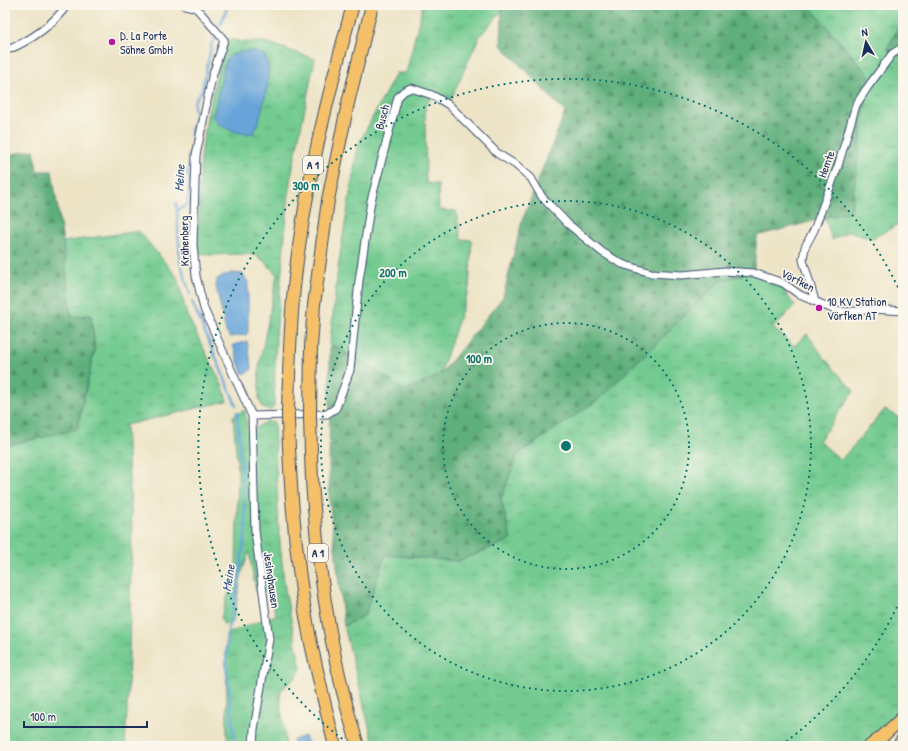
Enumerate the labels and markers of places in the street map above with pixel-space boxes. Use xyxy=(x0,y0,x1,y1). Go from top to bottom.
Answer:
place label: D. La Porte Söhne GmbH xyxy=(120,27,173,58)
marker: D. La Porte Söhne GmbH xyxy=(107,37,117,47)
place label: 10 KV Station Vörfken AT xyxy=(827,293,887,324)
marker: 10 KV Station Vörfken AT xyxy=(814,303,824,313)
centre of rings xyxy=(559,439,573,453)

